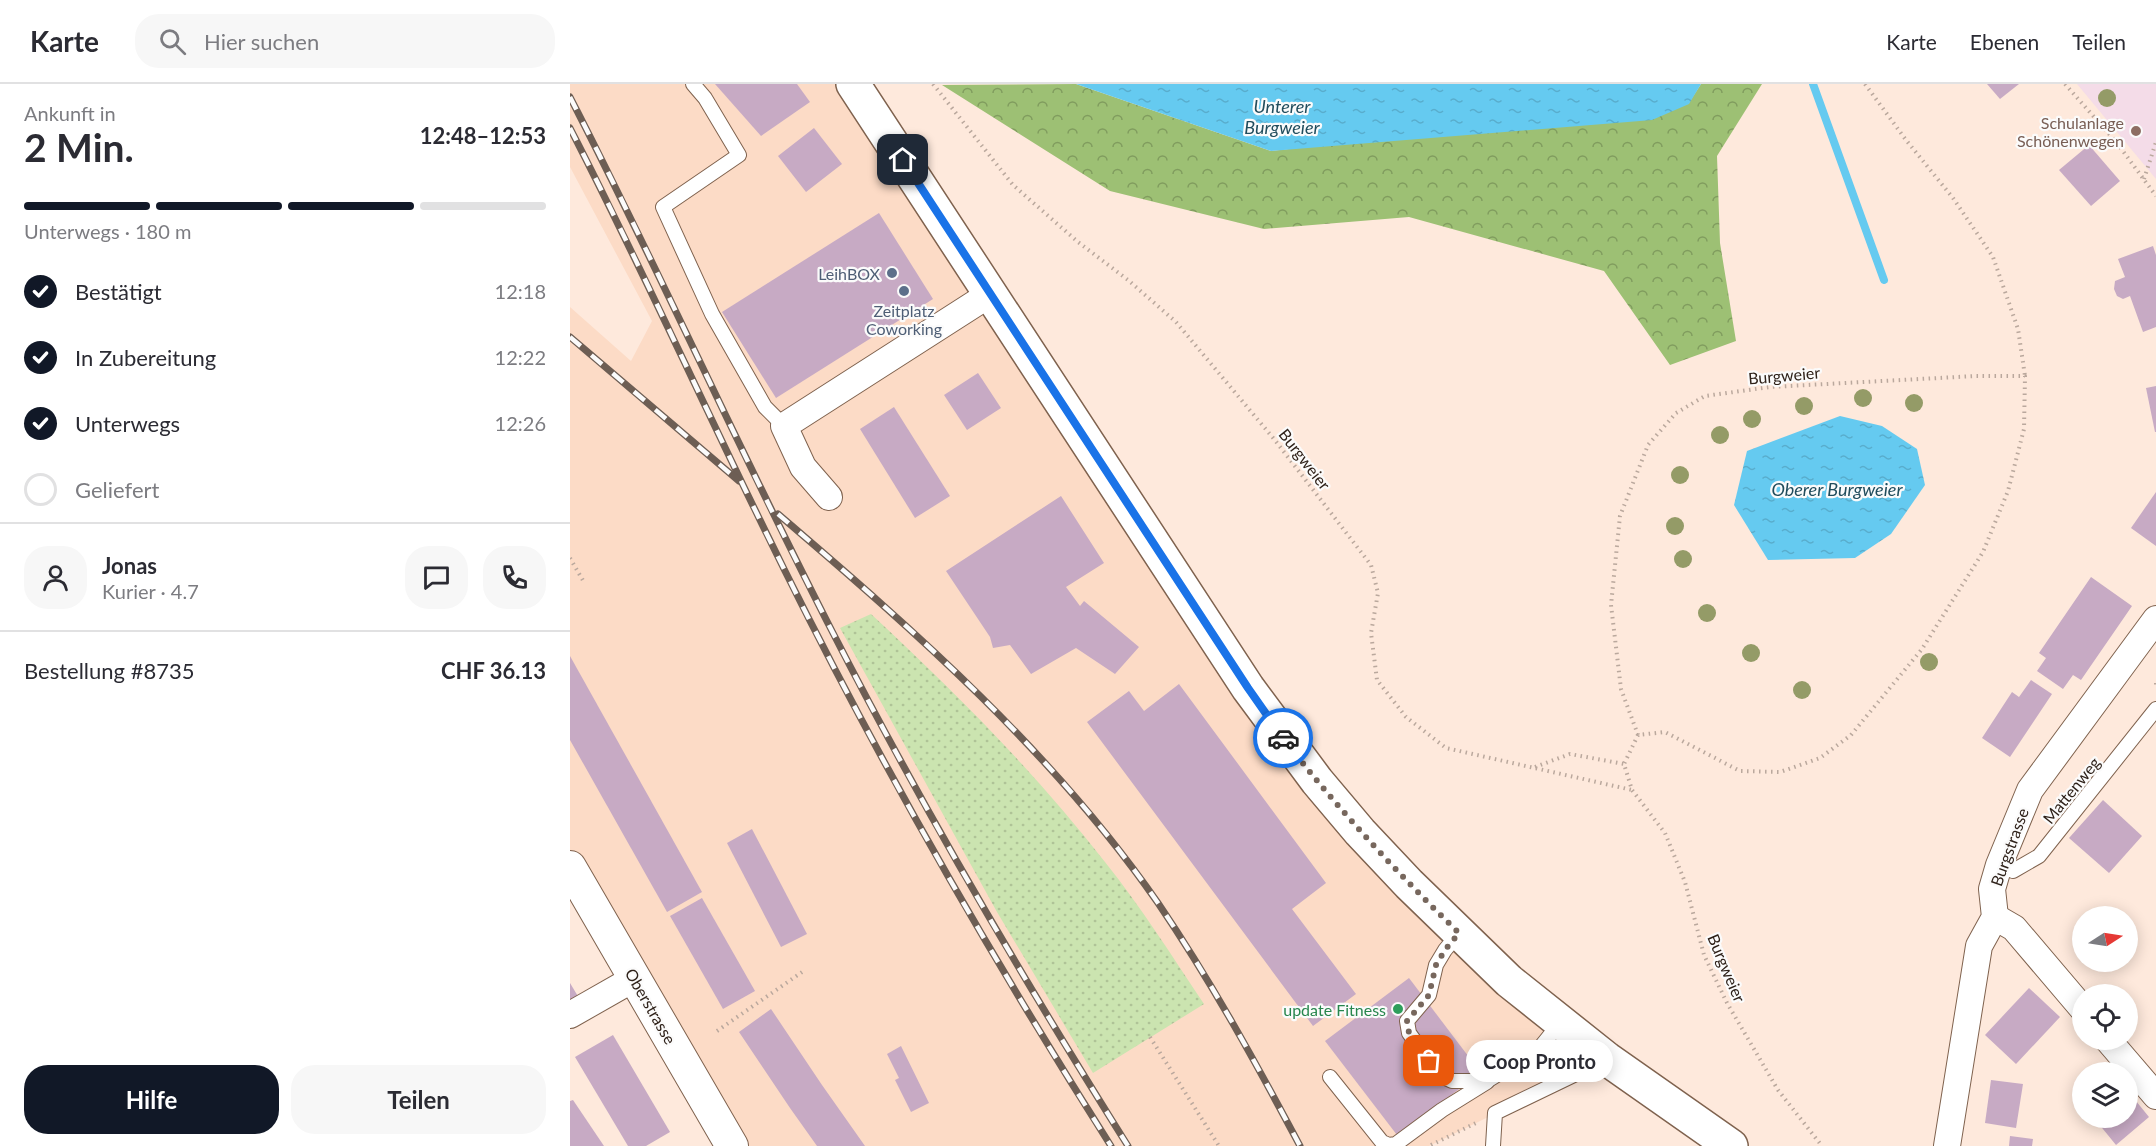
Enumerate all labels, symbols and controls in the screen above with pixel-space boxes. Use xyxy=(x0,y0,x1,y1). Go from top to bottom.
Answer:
search box xyxy=(135,14,555,68)
text: Karte xyxy=(30,24,99,58)
icon: search xyxy=(156,25,189,58)
text: Hier suchen xyxy=(204,28,319,55)
text: Karte xyxy=(1886,29,1937,54)
text: Ebenen xyxy=(1970,29,2039,54)
text: Teilen xyxy=(2072,29,2126,54)
water label: Unterer Burgweier xyxy=(1244,95,1321,138)
text: Ankunft in xyxy=(24,101,116,125)
place label: Schulanlage Schönenwegen xyxy=(2017,113,2124,150)
text: 12:48–12:53 xyxy=(420,122,546,149)
text: 2 Min. xyxy=(24,124,134,170)
marker: Schulanlage Schönenwegen xyxy=(2129,124,2143,138)
pin xyxy=(877,134,928,185)
icon: home xyxy=(886,143,919,176)
text: Unterwegs · 180 m xyxy=(24,219,191,243)
place label: LeihBOX xyxy=(818,264,881,283)
marker: LeihBOX xyxy=(885,266,899,280)
icon: check xyxy=(24,275,57,308)
text: Bestätigt xyxy=(75,278,162,305)
text: 12:18 xyxy=(495,279,546,303)
marker: Zeitplatz Coworking xyxy=(897,284,911,298)
place label: Zeitplatz Coworking xyxy=(866,301,942,338)
icon: check xyxy=(24,341,57,374)
text: In Zubereitung xyxy=(75,344,216,371)
text: 12:22 xyxy=(495,345,546,369)
street label: Burgweier xyxy=(1747,362,1821,388)
icon: check xyxy=(24,407,57,440)
text: Unterwegs xyxy=(75,410,180,437)
text: 12:26 xyxy=(495,411,546,435)
street label: Burgweier xyxy=(1275,425,1335,493)
text: Geliefert xyxy=(75,476,159,503)
water label: Oberer Burgweier xyxy=(1771,478,1903,500)
button: person xyxy=(24,546,87,609)
button: chat xyxy=(405,546,468,609)
button: phone xyxy=(483,546,546,609)
text: Jonas xyxy=(102,552,157,579)
text: Kurier · 4.7 xyxy=(102,579,199,603)
text: Bestellung #8735 xyxy=(24,657,194,684)
text: CHF 36.13 xyxy=(441,657,546,684)
courier xyxy=(1253,708,1313,768)
icon: car xyxy=(1267,722,1300,755)
street label: Mattenweg xyxy=(2038,753,2104,827)
street label: Burgstrasse xyxy=(1986,805,2032,889)
north arrow xyxy=(2072,906,2138,972)
map controls xyxy=(2072,906,2138,1128)
street label: Burgweier xyxy=(1704,931,1750,1005)
street label: Oberstrasse xyxy=(622,965,680,1047)
button: locate xyxy=(2072,984,2138,1050)
place label: update Fitness xyxy=(1283,1000,1386,1019)
marker: update Fitness xyxy=(1391,1002,1405,1016)
pin xyxy=(1403,1035,1454,1086)
callout: Coop Pronto xyxy=(1465,1040,1612,1082)
icon: bag xyxy=(1412,1044,1445,1077)
text: Coop Pronto xyxy=(1483,1049,1596,1073)
button: layers xyxy=(2072,1062,2138,1128)
button: Hilfe xyxy=(24,1065,279,1134)
button: Teilen xyxy=(291,1065,546,1134)

